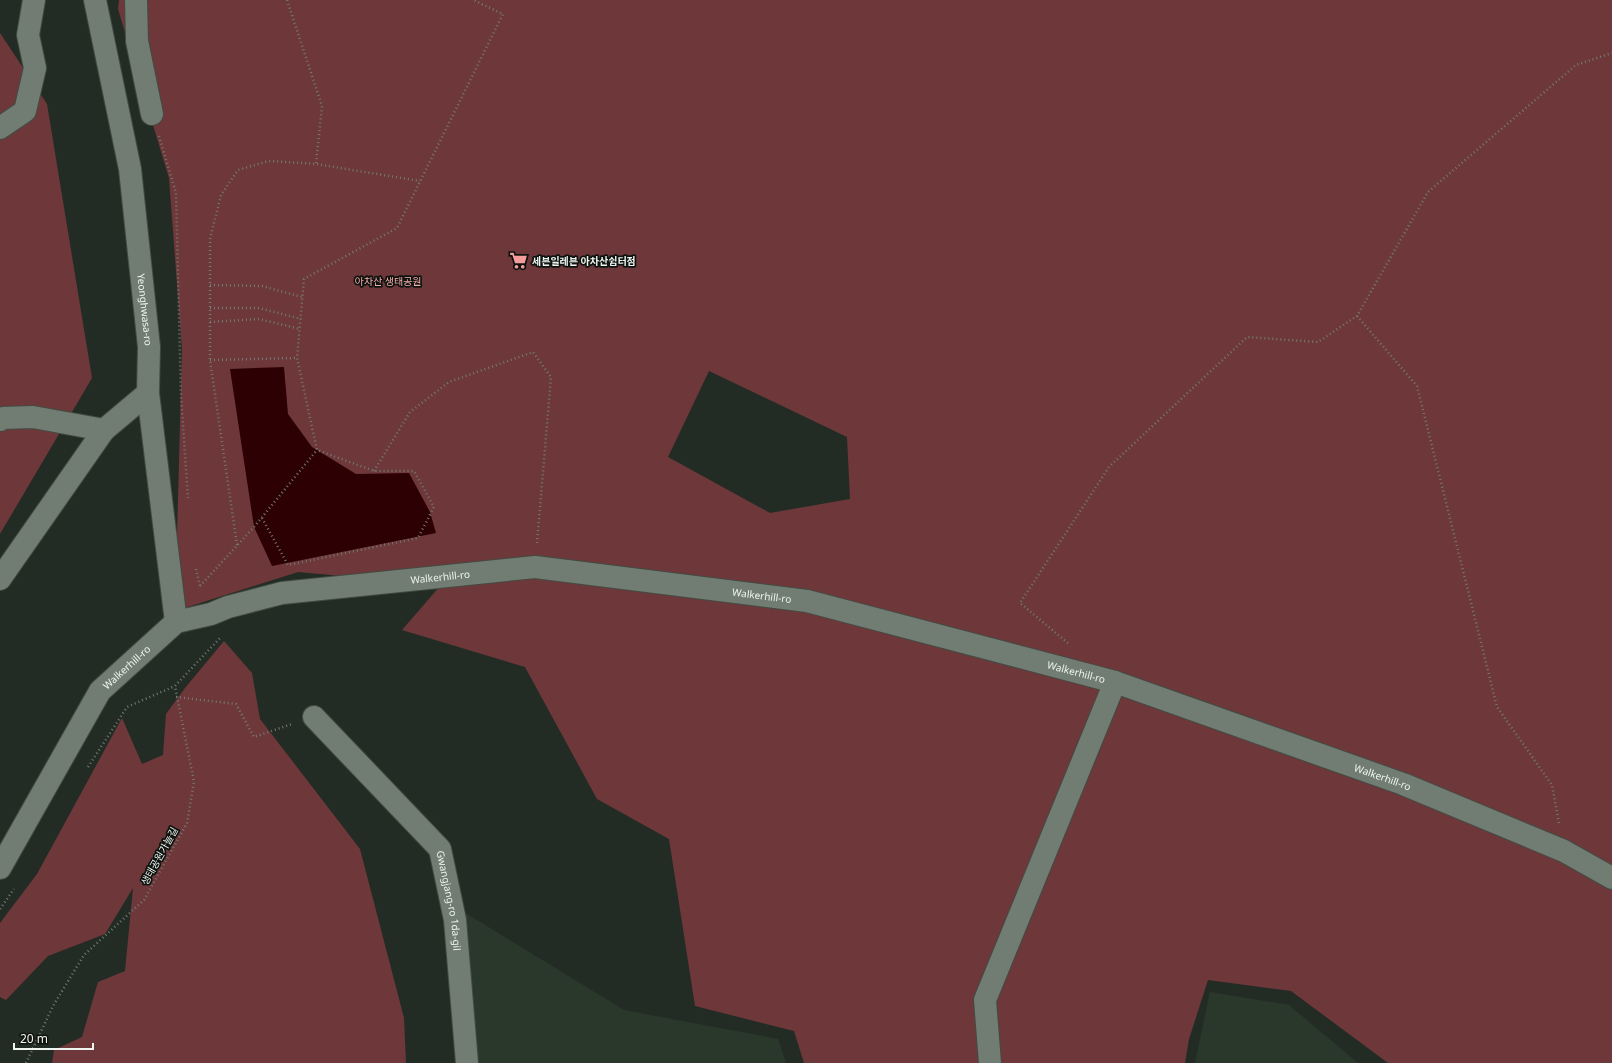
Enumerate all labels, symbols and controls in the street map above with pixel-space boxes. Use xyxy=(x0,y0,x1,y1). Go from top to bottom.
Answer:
supermarket icon: 세븐일레븐 아차산쉼터점 xyxy=(509,251,529,271)
place label: 세븐일레븐 아차산쉼터점 xyxy=(532,254,636,268)
street label: Yeonghwasa-ro xyxy=(134,273,156,346)
park label: 아차산 생태공원 xyxy=(355,274,422,288)
street label: Walkerhill-ro xyxy=(410,567,471,587)
street label: Walkerhill-ro xyxy=(731,585,792,606)
street label: Walkerhill-ro xyxy=(100,642,153,692)
street label: Walkerhill-ro xyxy=(1046,657,1107,686)
street label: Walkerhill-ro xyxy=(1352,760,1413,794)
street label: 생태공원가늘길 xyxy=(137,824,181,888)
street label: Gwangjang-ro 1da-gil xyxy=(434,849,465,951)
scale bar xyxy=(14,1025,93,1051)
text: 20 m xyxy=(20,1030,48,1047)

